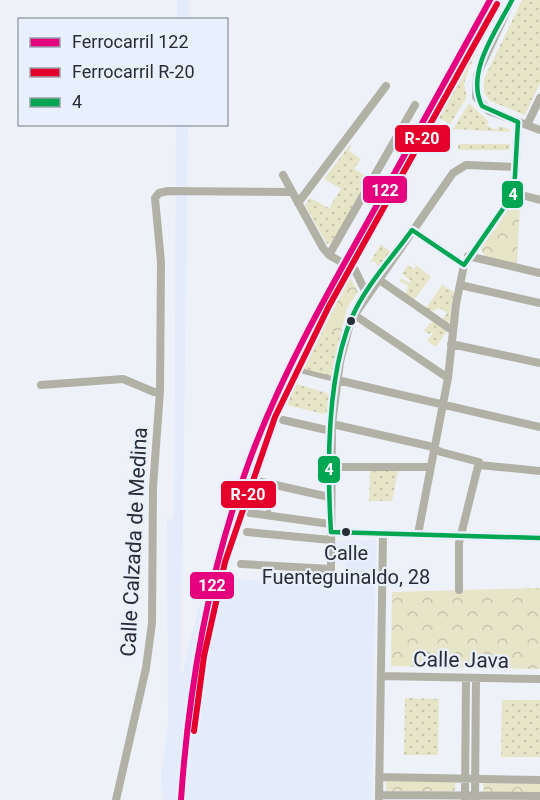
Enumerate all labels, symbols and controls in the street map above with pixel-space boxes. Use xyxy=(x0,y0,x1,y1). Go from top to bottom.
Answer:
legend xyxy=(18,18,228,126)
text: Ferrocarril 122 xyxy=(72,31,189,52)
text: Ferrocarril R-20 xyxy=(72,61,195,82)
text: 4 xyxy=(72,91,82,112)
line badge: R-20 xyxy=(394,124,451,153)
text: R-20 xyxy=(405,129,439,148)
line badge: 122 xyxy=(362,175,408,204)
line badge: 4 xyxy=(501,180,524,209)
text: 122 xyxy=(371,181,399,200)
text: 4 xyxy=(508,185,518,204)
unlabelled marker xyxy=(345,315,357,327)
street label: Calle Calzada de Medina xyxy=(116,427,152,657)
line badge: 4 xyxy=(317,455,341,484)
text: 4 xyxy=(324,460,334,479)
line badge: R-20 xyxy=(220,480,277,509)
text: R-20 xyxy=(231,485,265,504)
marker: Calle Fuenteguinaldo, 28 xyxy=(340,526,352,538)
place label: Calle Fuenteguinaldo, 28 xyxy=(262,541,430,589)
line badge: 122 xyxy=(189,571,235,600)
text: 122 xyxy=(198,576,226,595)
street label: Calle Java xyxy=(413,647,509,673)

